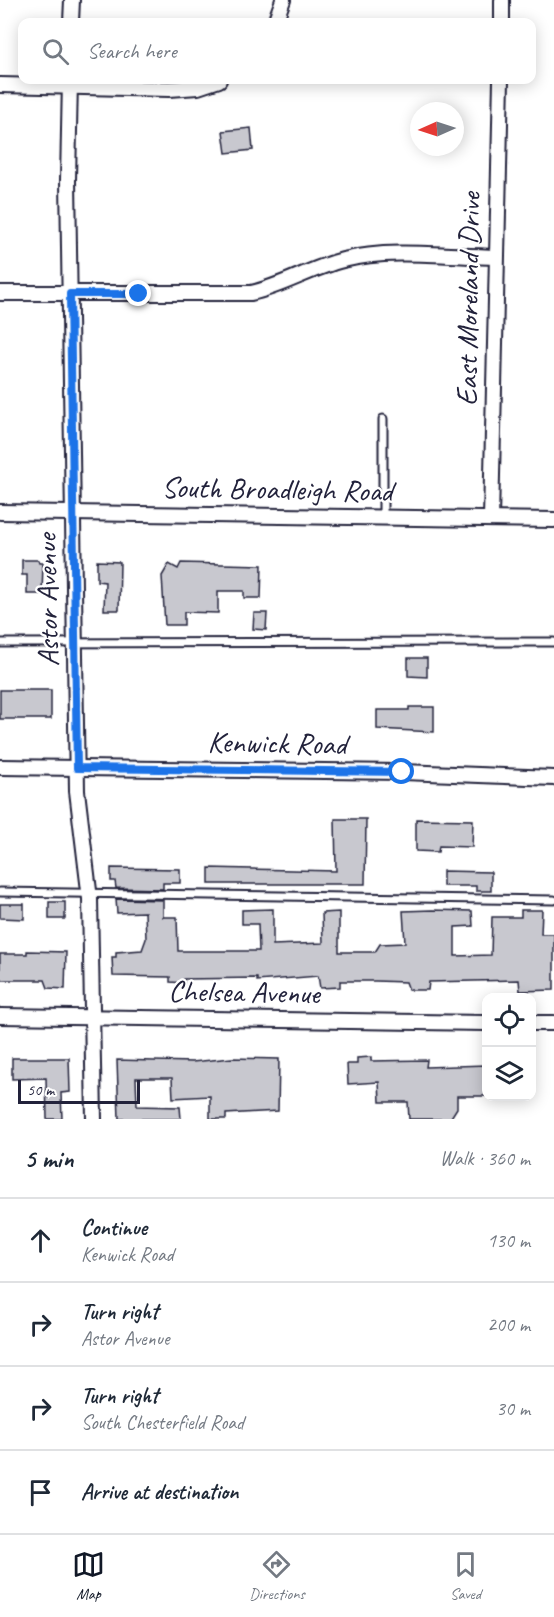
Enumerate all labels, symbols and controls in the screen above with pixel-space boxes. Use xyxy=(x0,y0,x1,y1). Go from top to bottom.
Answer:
search box xyxy=(18,18,536,84)
icon: search xyxy=(39,35,72,68)
text: Search here xyxy=(87,37,177,65)
north arrow xyxy=(410,102,464,156)
street label: East Moreland Drive xyxy=(447,190,489,406)
route end xyxy=(125,280,151,306)
street label: South Broadleigh Road xyxy=(161,468,397,510)
street label: Astor Avenue xyxy=(27,531,67,667)
street label: Kenwick Road xyxy=(207,723,351,763)
route start xyxy=(388,758,414,784)
street label: Chelsea Avenue xyxy=(168,972,322,1012)
map controls xyxy=(482,993,536,1101)
button: locate xyxy=(482,993,536,1047)
button: layers xyxy=(482,1047,536,1101)
scale bar xyxy=(18,1077,140,1104)
text: 50 m xyxy=(27,1080,54,1100)
text: 5 min xyxy=(24,1142,73,1175)
text: Walk · 360 m xyxy=(440,1146,530,1171)
text: Continue xyxy=(81,1214,147,1242)
icon: ahead xyxy=(24,1224,57,1257)
text: 130 m xyxy=(487,1228,530,1253)
text: Kenwick Road xyxy=(81,1242,174,1267)
text: Turn right xyxy=(81,1298,158,1326)
icon: right xyxy=(24,1308,57,1341)
text: 200 m xyxy=(487,1312,530,1337)
text: Astor Avenue xyxy=(81,1326,169,1351)
text: Turn right xyxy=(81,1382,158,1410)
icon: right xyxy=(24,1392,57,1425)
text: 30 m xyxy=(496,1396,530,1421)
text: South Chesterfield Road xyxy=(81,1410,244,1435)
icon: arrive xyxy=(24,1476,57,1509)
text: Arrive at destination xyxy=(81,1478,238,1506)
tab: Map xyxy=(72,1548,105,1604)
tab: Directions xyxy=(249,1548,305,1604)
tab: Saved xyxy=(449,1548,482,1604)

